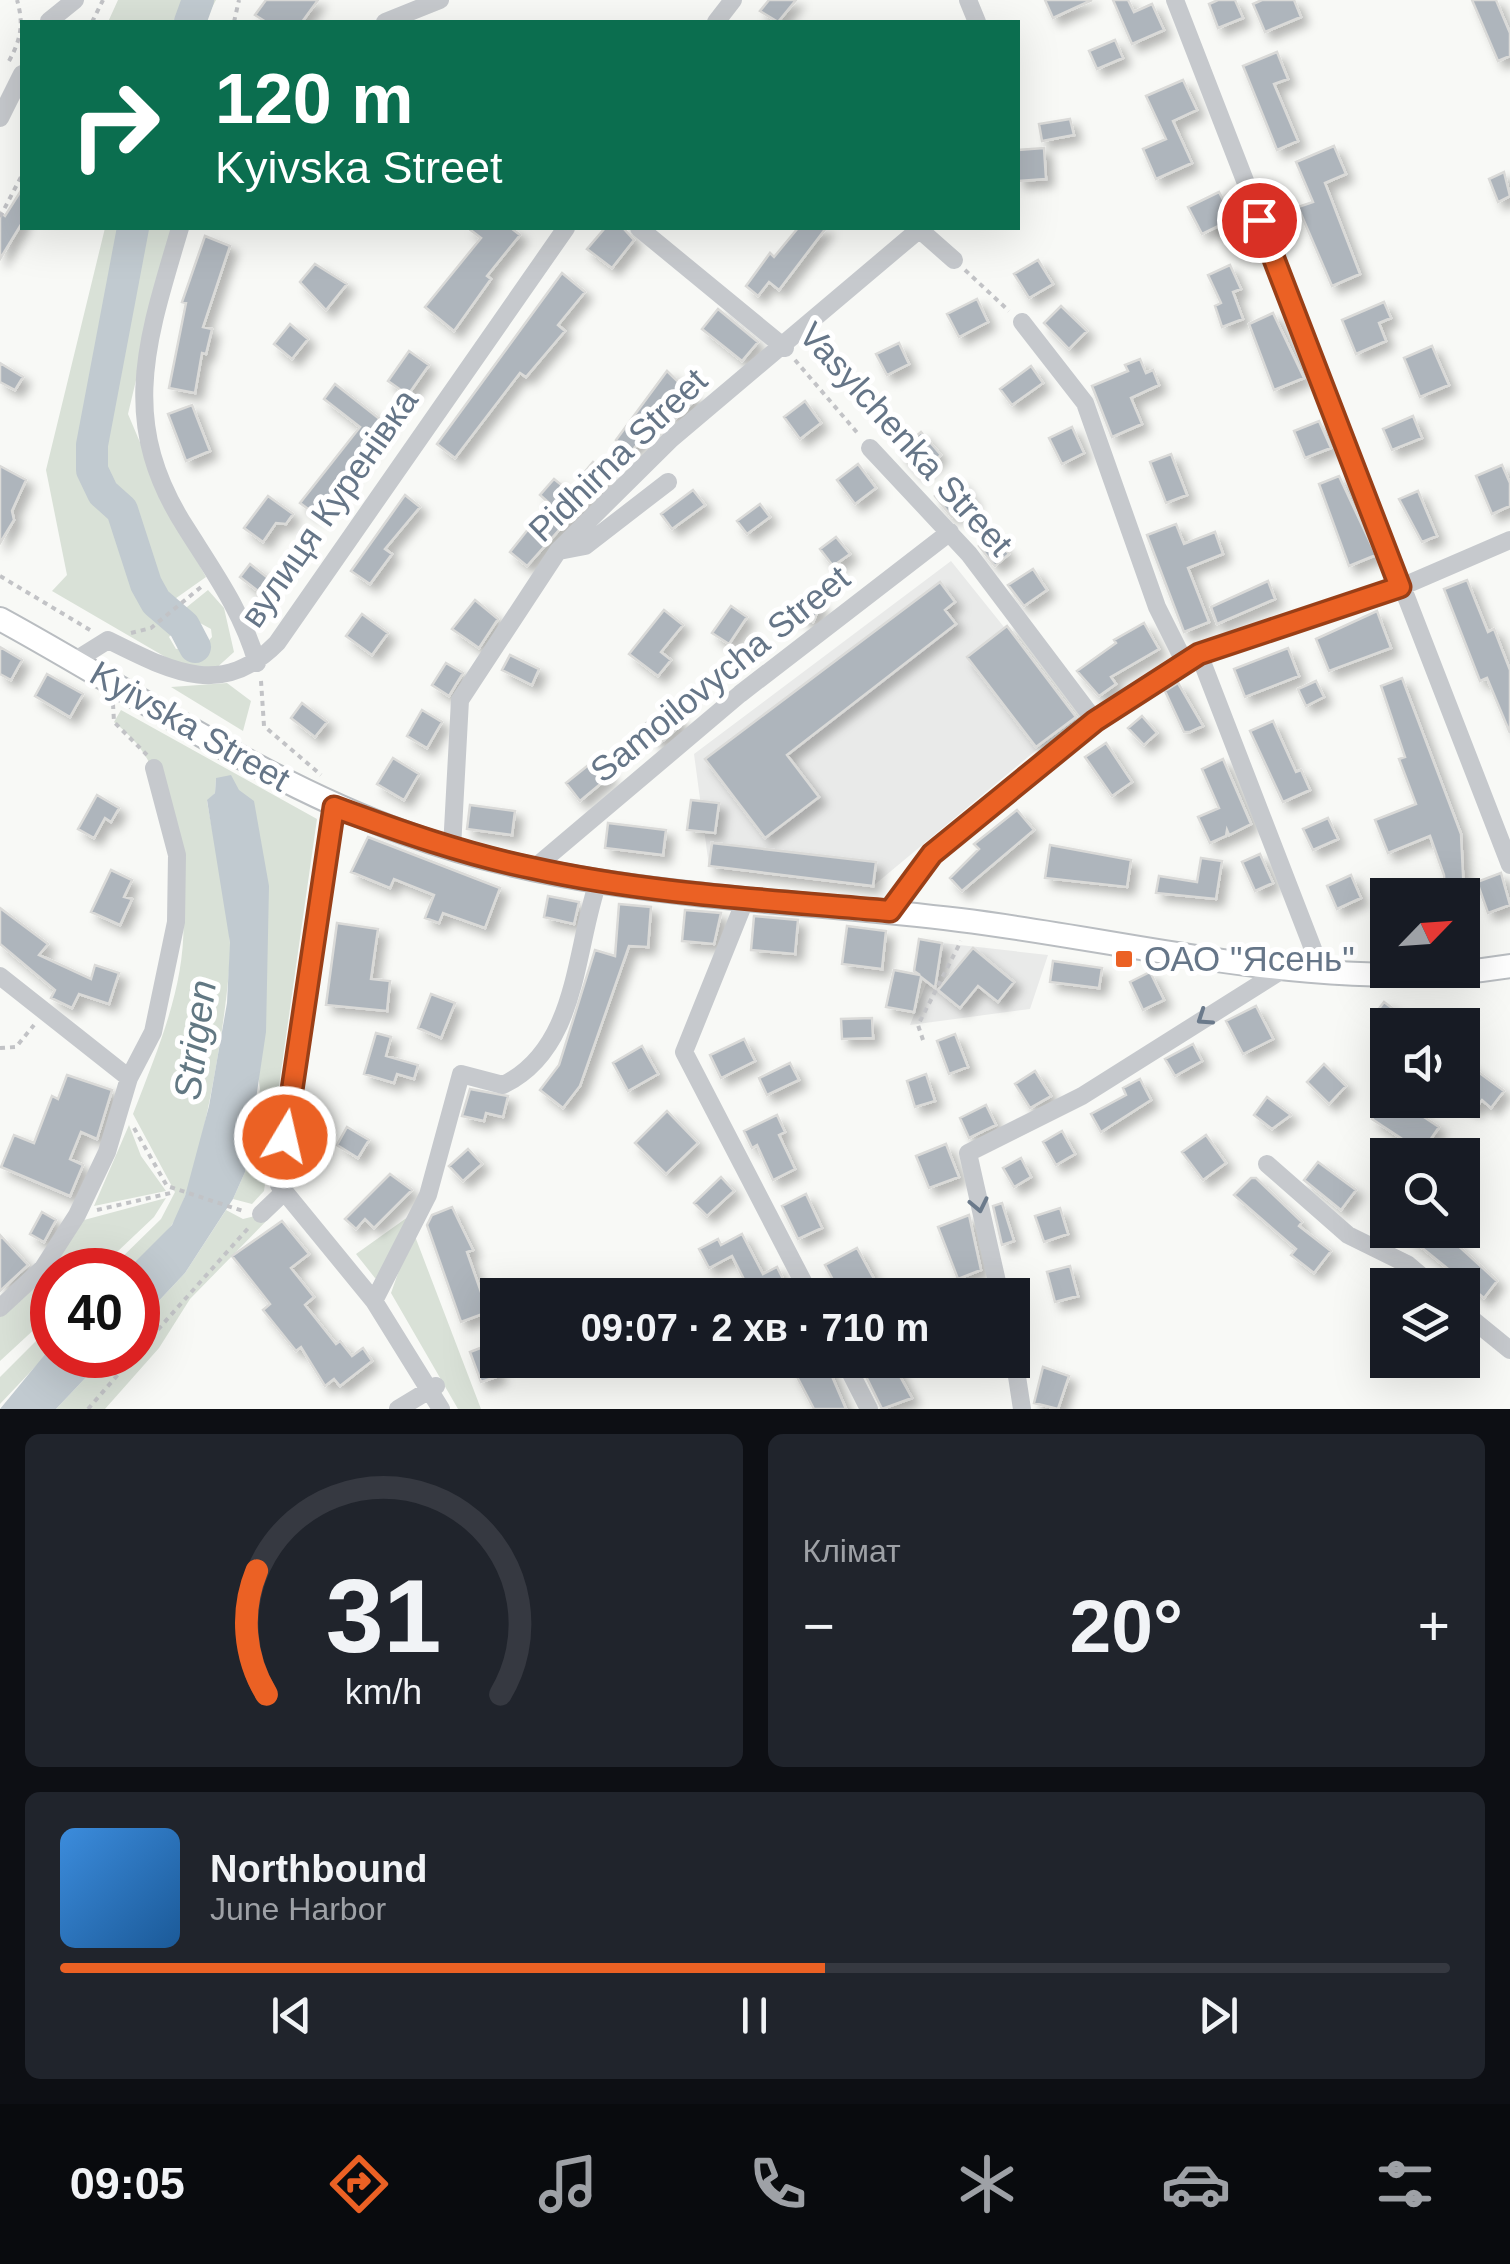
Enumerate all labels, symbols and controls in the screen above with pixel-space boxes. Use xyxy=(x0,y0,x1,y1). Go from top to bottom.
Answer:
icon: right xyxy=(50,60,180,190)
text: 120 m xyxy=(215,60,413,138)
text: Kyivska Street xyxy=(215,142,503,193)
pin xyxy=(1217,178,1302,263)
icon: arrive xyxy=(1232,193,1287,248)
street label: Vasylchenka Street xyxy=(792,315,1021,563)
street label: Pidhirna Street xyxy=(521,360,715,549)
street label: вулиця Куренівка xyxy=(232,381,425,634)
street label: Samoilovycha Street xyxy=(583,557,857,790)
street label: Kyivska Street xyxy=(84,653,297,799)
north arrow xyxy=(1370,878,1480,988)
map controls xyxy=(1370,878,1480,1378)
place label: ОАО "Ясень" xyxy=(1144,939,1355,978)
marker: ОАО "Ясень" xyxy=(1113,948,1135,970)
water label: Strigen xyxy=(166,977,224,1103)
one-way arrow xyxy=(1197,1006,1216,1024)
button: sound xyxy=(1370,1008,1480,1118)
position arrow xyxy=(233,1085,337,1189)
button: search xyxy=(1370,1138,1480,1248)
one-way arrow xyxy=(968,1196,989,1213)
speed limit sign: 40 xyxy=(30,1248,160,1378)
button: layers xyxy=(1370,1268,1480,1378)
text: 09:07 · 2 хв · 710 m xyxy=(581,1307,929,1349)
text: Клімат xyxy=(803,1533,901,1569)
text: 31 xyxy=(326,1558,442,1674)
text: 20° xyxy=(1070,1584,1183,1668)
text: − xyxy=(803,1595,835,1657)
text: + xyxy=(1418,1595,1450,1657)
text: km/h xyxy=(345,1672,422,1712)
text: Northbound xyxy=(210,1848,427,1890)
text: June Harbor xyxy=(210,1891,386,1927)
icon: previous xyxy=(264,1988,319,2043)
icon: pause xyxy=(727,1988,782,2043)
icon: next xyxy=(1191,1988,1246,2043)
icon: directions xyxy=(324,2149,394,2219)
icon: music xyxy=(533,2149,603,2219)
icon: phone xyxy=(743,2149,813,2219)
icon: climate xyxy=(952,2149,1022,2219)
icon: car xyxy=(1161,2149,1231,2219)
icon: filters xyxy=(1370,2149,1440,2219)
text: 09:05 xyxy=(70,2158,185,2209)

